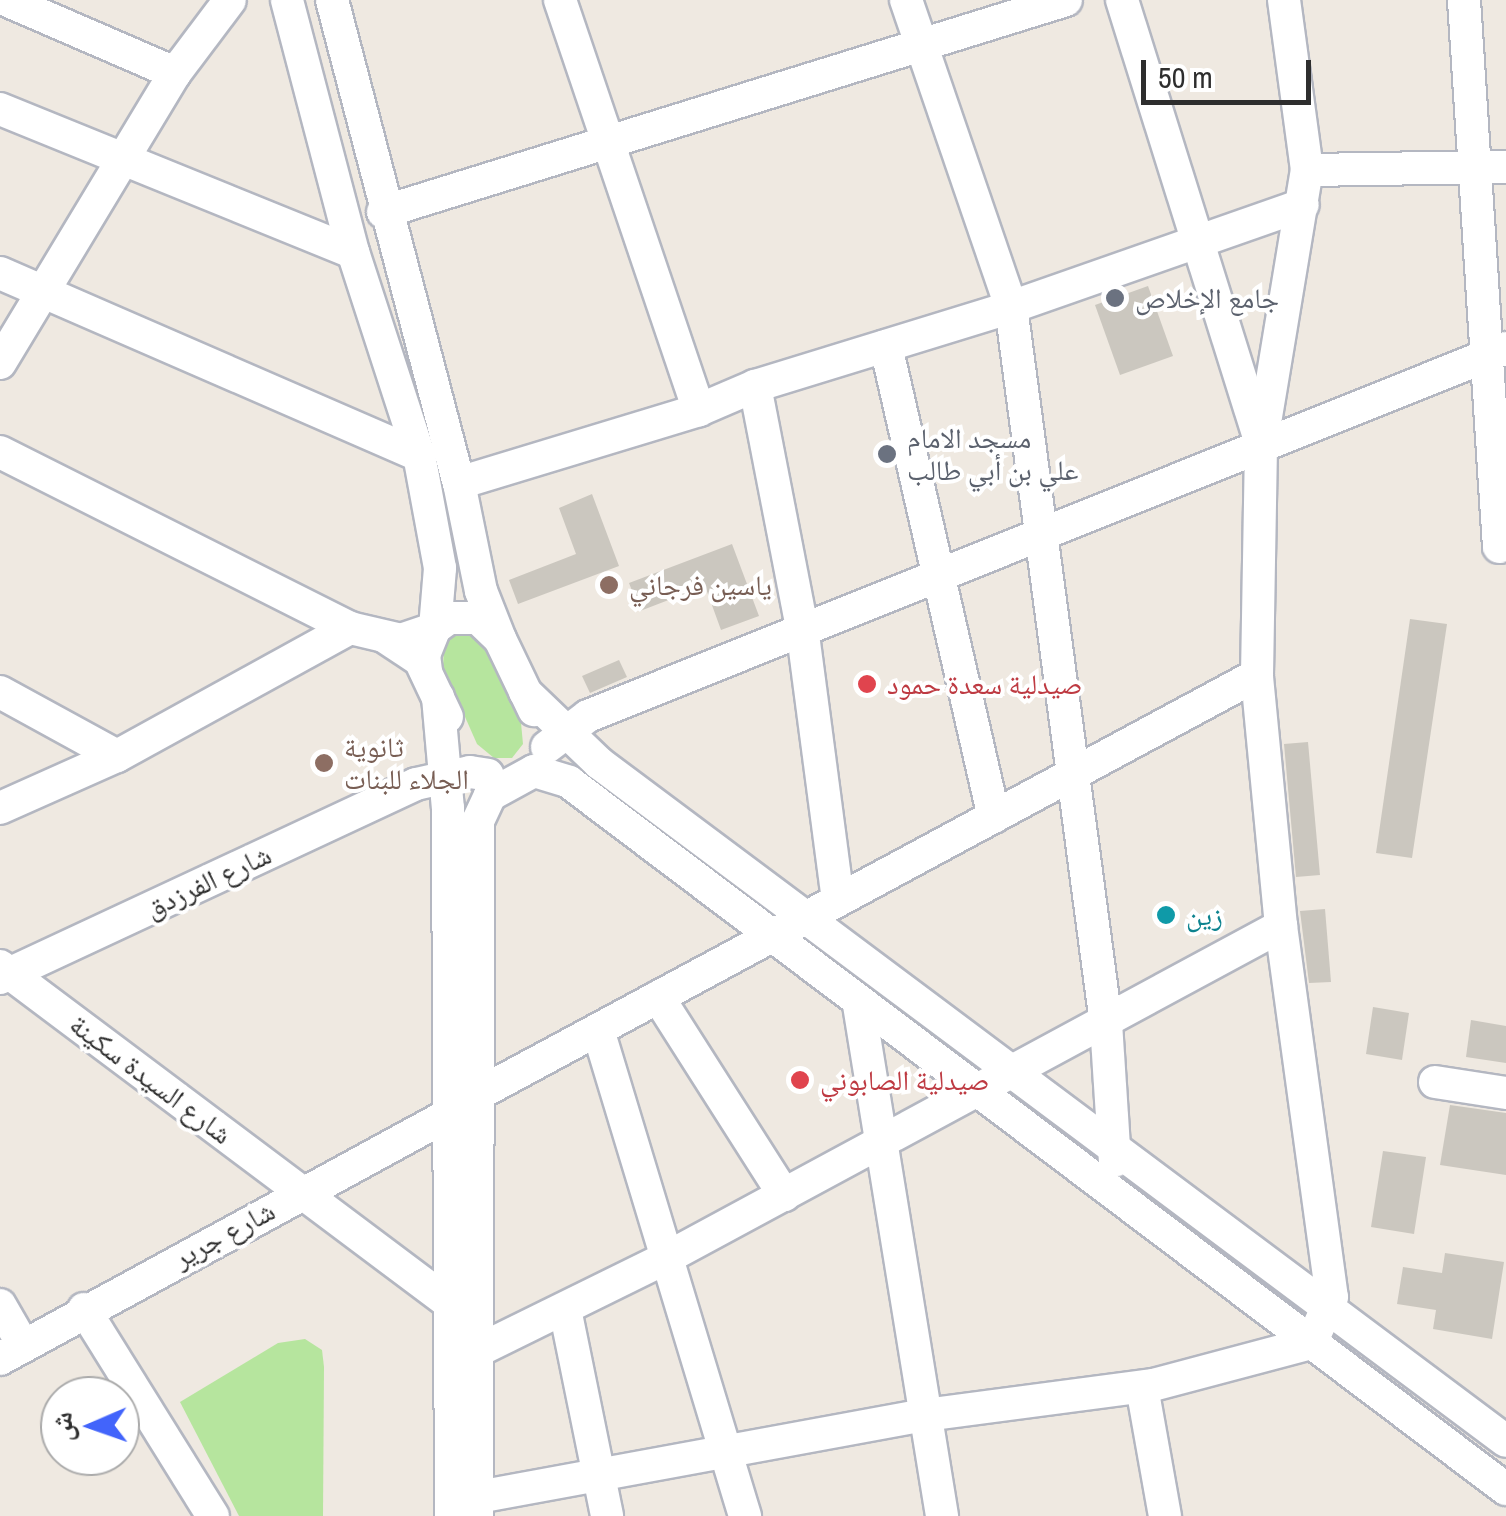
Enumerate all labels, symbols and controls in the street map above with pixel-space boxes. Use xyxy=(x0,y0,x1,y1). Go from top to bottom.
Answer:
scale bar xyxy=(1146,40,1316,102)
text: 50 m xyxy=(1158,57,1213,97)
place label: جامع الإخلاص xyxy=(1135,281,1279,315)
marker: جامع الإخلاص xyxy=(1104,287,1126,309)
place label: مسجد الامام علي بن أبي طالب xyxy=(907,421,1078,487)
marker: مسجد الامام علي بن أبي طالب xyxy=(876,443,898,465)
place label: ياسين فرجاني xyxy=(629,568,772,602)
marker: ياسين فرجاني xyxy=(598,574,620,596)
place label: صيدلية سعدة حمود xyxy=(887,667,1083,701)
marker: صيدلية سعدة حمود xyxy=(856,673,878,695)
place label: ثانوية الجلاء للبنات xyxy=(344,730,469,796)
marker: ثانوية الجلاء للبنات xyxy=(313,752,335,774)
street label: شارع الفرزدق xyxy=(140,837,276,925)
place label: زين xyxy=(1186,898,1223,932)
marker: زين xyxy=(1155,904,1177,926)
street label: شارع السيدة سكينة xyxy=(63,1007,239,1151)
place label: صيدلية الصابوني xyxy=(820,1063,990,1097)
marker: صيدلية الصابوني xyxy=(789,1069,811,1091)
street label: شارع جرير xyxy=(168,1193,280,1275)
north arrow xyxy=(40,1376,140,1476)
text: ش xyxy=(43,1411,82,1442)

